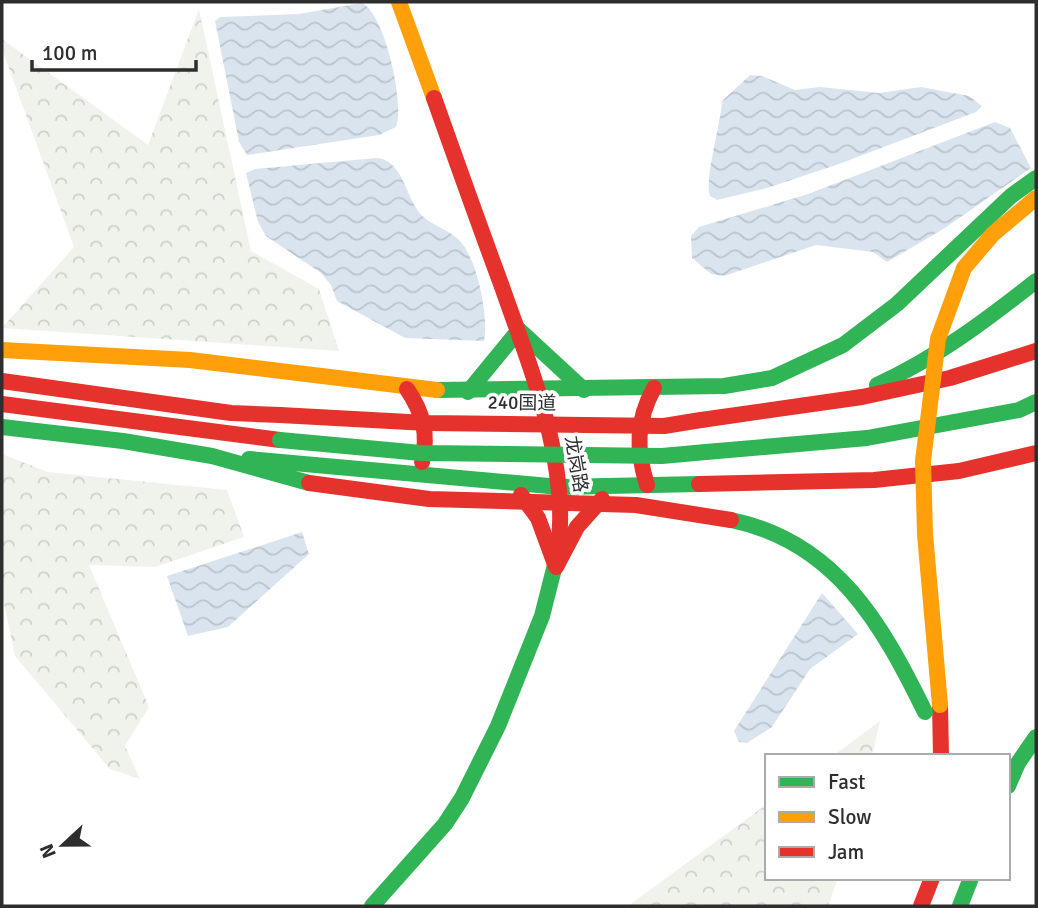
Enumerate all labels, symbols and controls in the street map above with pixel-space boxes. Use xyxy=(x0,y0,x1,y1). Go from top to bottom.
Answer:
scale bar xyxy=(32,28,196,72)
text: 100 m xyxy=(42,40,97,66)
street label: 240国道 xyxy=(487,390,557,416)
street label: 龙岗路 xyxy=(559,434,593,494)
legend xyxy=(765,754,1010,880)
text: Fast xyxy=(828,769,865,795)
text: Slow xyxy=(828,804,872,830)
north arrow xyxy=(28,810,98,880)
text: Jam xyxy=(828,839,864,865)
text: N xyxy=(35,840,62,862)

